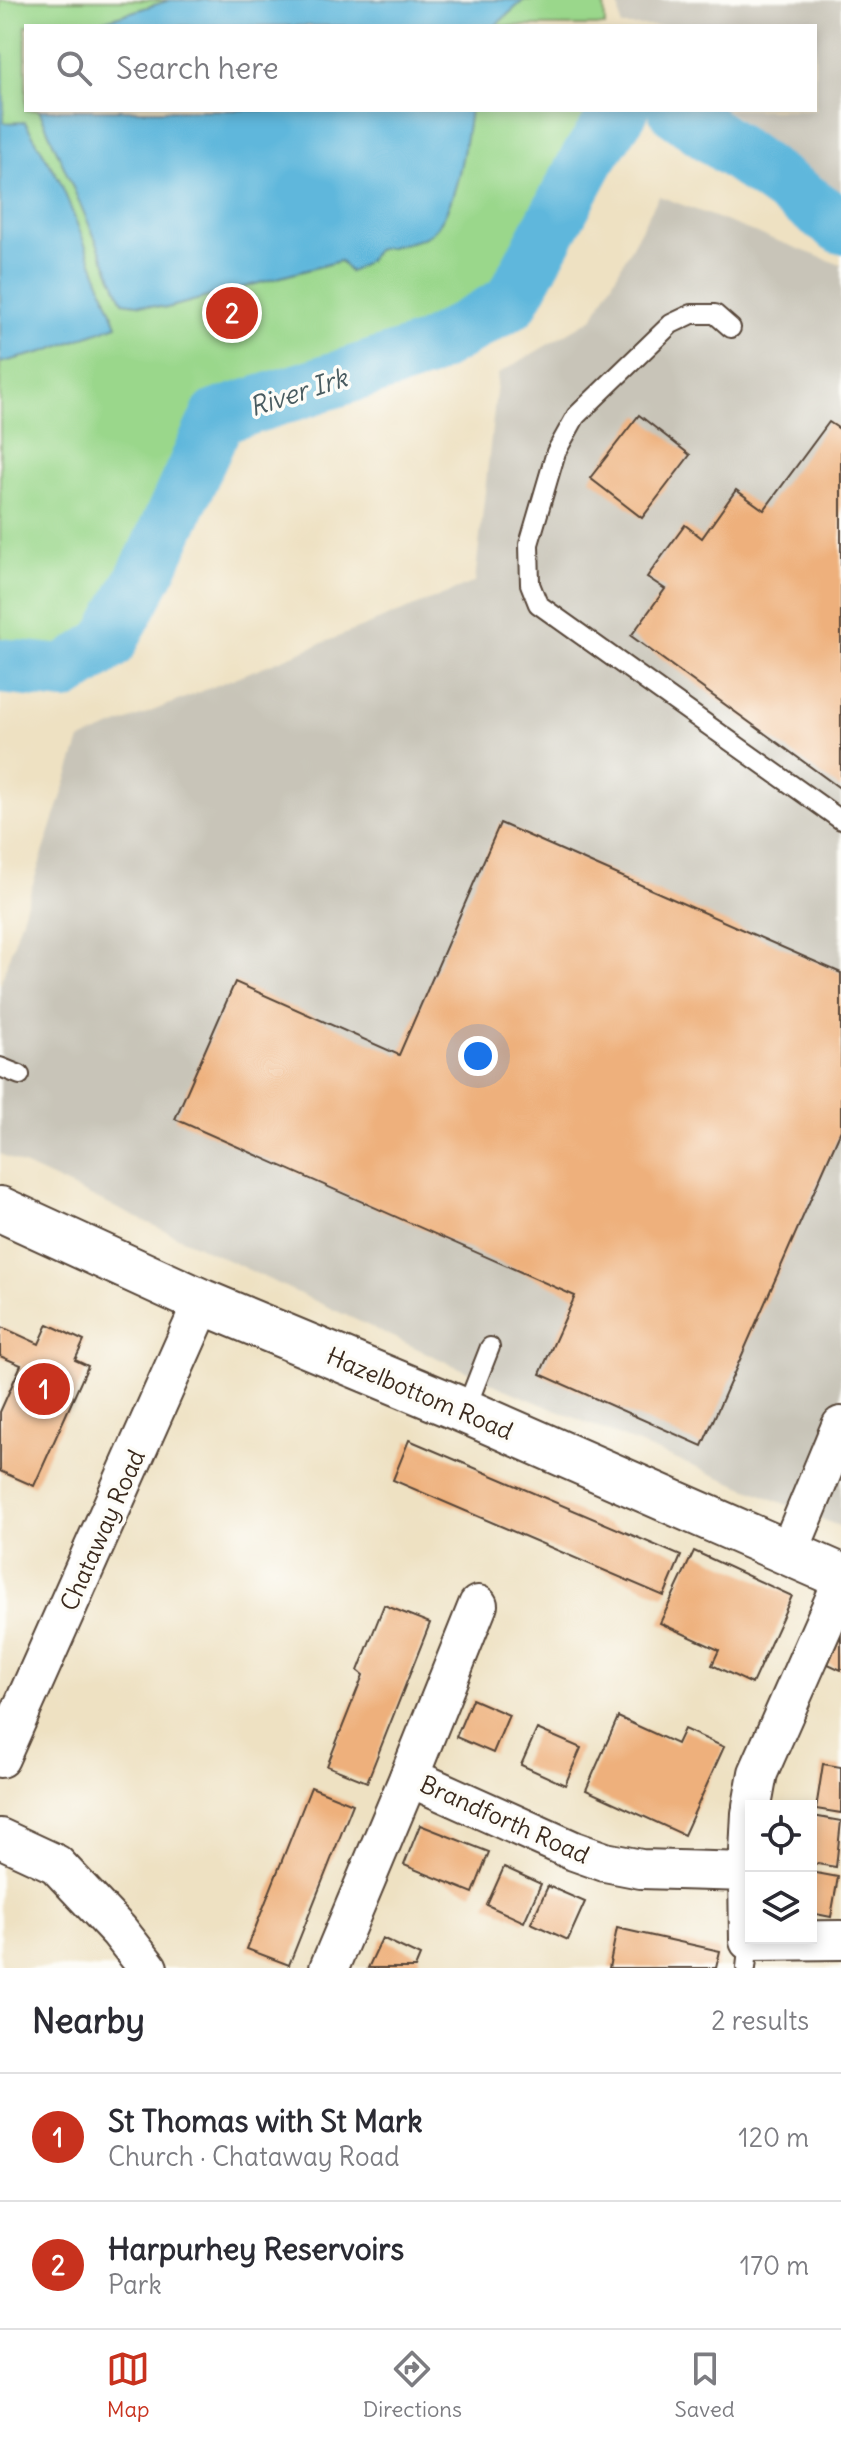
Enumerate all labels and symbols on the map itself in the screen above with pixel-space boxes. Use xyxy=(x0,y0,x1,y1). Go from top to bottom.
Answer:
pin: 2 xyxy=(206,283,258,343)
water label: River Irk xyxy=(245,360,353,423)
your location xyxy=(458,1036,498,1076)
street label: Hazelbottom Road xyxy=(322,1340,518,1446)
pin: 1 xyxy=(18,1359,70,1419)
street label: Chataway Road xyxy=(53,1445,151,1615)
street label: Brandforth Road xyxy=(416,1768,594,1870)

